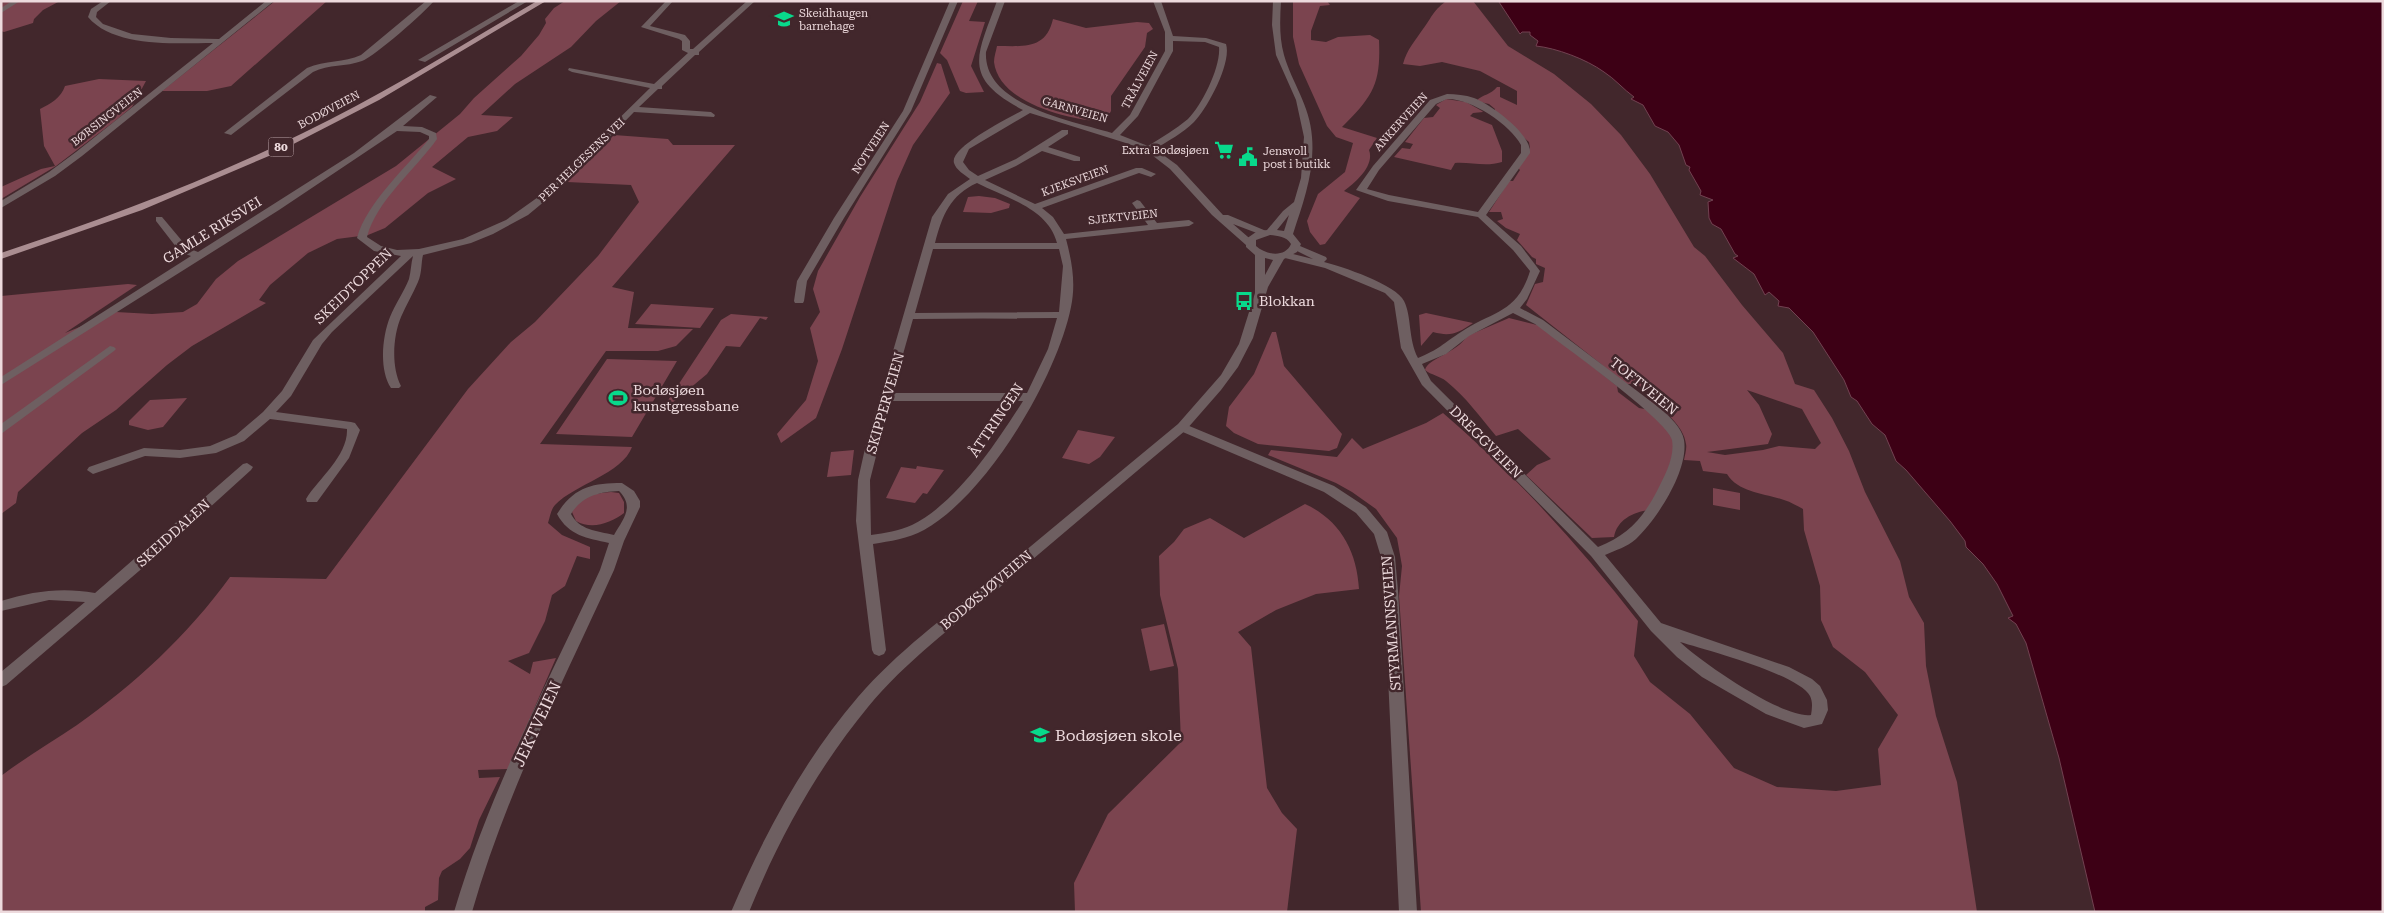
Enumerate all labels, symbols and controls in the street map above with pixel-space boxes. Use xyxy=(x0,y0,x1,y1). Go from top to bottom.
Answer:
place label: Skeidhaugen barnehage xyxy=(799,7,868,33)
school or university icon: Skeidhaugen barnehage xyxy=(773,8,795,30)
street label: TRÅLVEIEN xyxy=(1118,48,1161,111)
street label: BØRSINGVEIEN xyxy=(69,85,145,149)
street label: BODØVEIEN xyxy=(296,88,362,132)
street label: ANKERVEIEN xyxy=(1371,90,1431,154)
street label: GARNVEIEN xyxy=(1041,94,1109,126)
street label: PER HELGESENS VEI xyxy=(536,116,628,204)
street label: NOTVEIEN xyxy=(849,119,893,176)
road number: 80 xyxy=(268,138,294,156)
supermarket icon: Extra Bodøsjøen xyxy=(1213,139,1235,161)
place label: Extra Bodøsjøen xyxy=(1122,144,1209,157)
place label: Jensvoll post i butikk xyxy=(1263,145,1331,171)
public building icon: Jensvoll post i butikk xyxy=(1237,146,1259,168)
street label: KJEKSVEIEN xyxy=(1039,163,1111,199)
street label: GAMLE RIKSVEI xyxy=(160,193,264,267)
street label: SJEKTVEIEN xyxy=(1087,207,1159,227)
street label: SKEIDTOPPEN xyxy=(311,245,395,327)
bus stop icon: Blokkan xyxy=(1233,290,1255,312)
place label: Blokkan xyxy=(1259,293,1315,309)
street label: SKIPPERVEIEN xyxy=(863,350,907,456)
street label: TOFTVEIEN xyxy=(1607,354,1681,418)
street label: ÅTTRINGEN xyxy=(966,380,1026,460)
place label: Bodøsjøen kunstgressbane xyxy=(633,382,739,414)
sports icon: Bodøsjøen kunstgressbane xyxy=(607,387,629,409)
street label: DREGGVEIEN xyxy=(1447,403,1525,481)
street label: SKEIDDALEN xyxy=(133,496,213,570)
street label: BODØSJØVEIEN xyxy=(937,547,1035,633)
street label: STYRMANNSVEIEN xyxy=(1378,555,1404,691)
street label: JEKTVEIEN xyxy=(509,678,565,770)
school or university icon: Bodøsjøen skole xyxy=(1029,724,1051,746)
place label: Bodøsjøen skole xyxy=(1055,726,1182,745)

